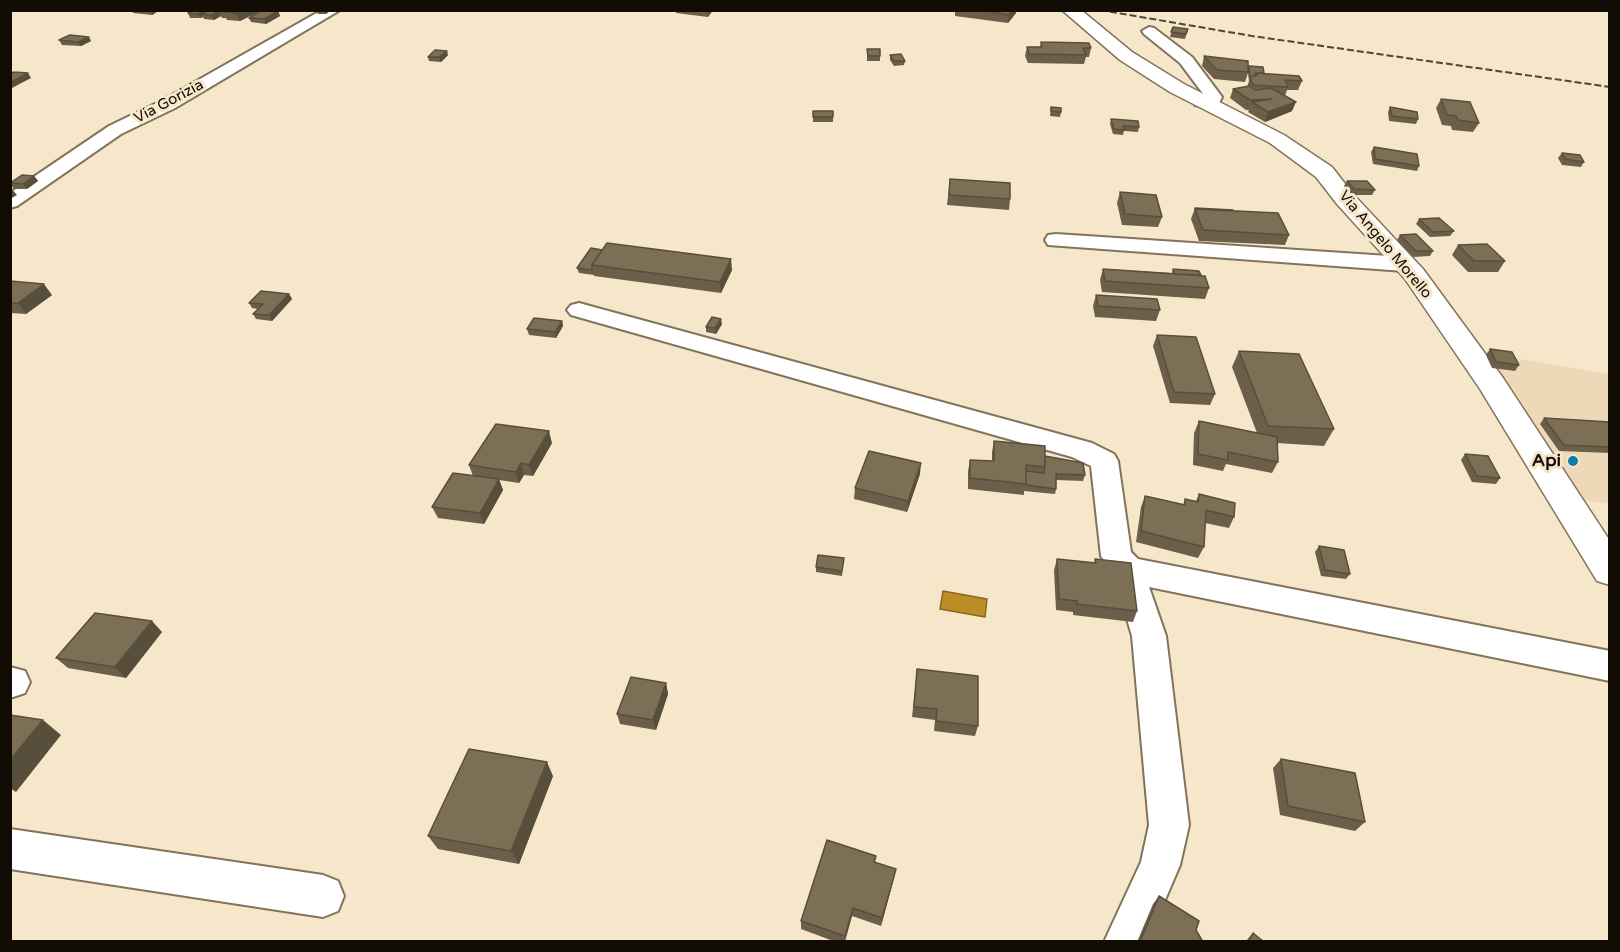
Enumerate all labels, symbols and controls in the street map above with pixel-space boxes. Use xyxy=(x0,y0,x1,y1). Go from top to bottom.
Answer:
street label: Via Gorizia xyxy=(131,76,207,128)
street label: Via Angelo Morello xyxy=(1335,187,1435,303)
place label: Api xyxy=(1532,450,1561,472)
marker: Api xyxy=(1566,454,1580,468)

